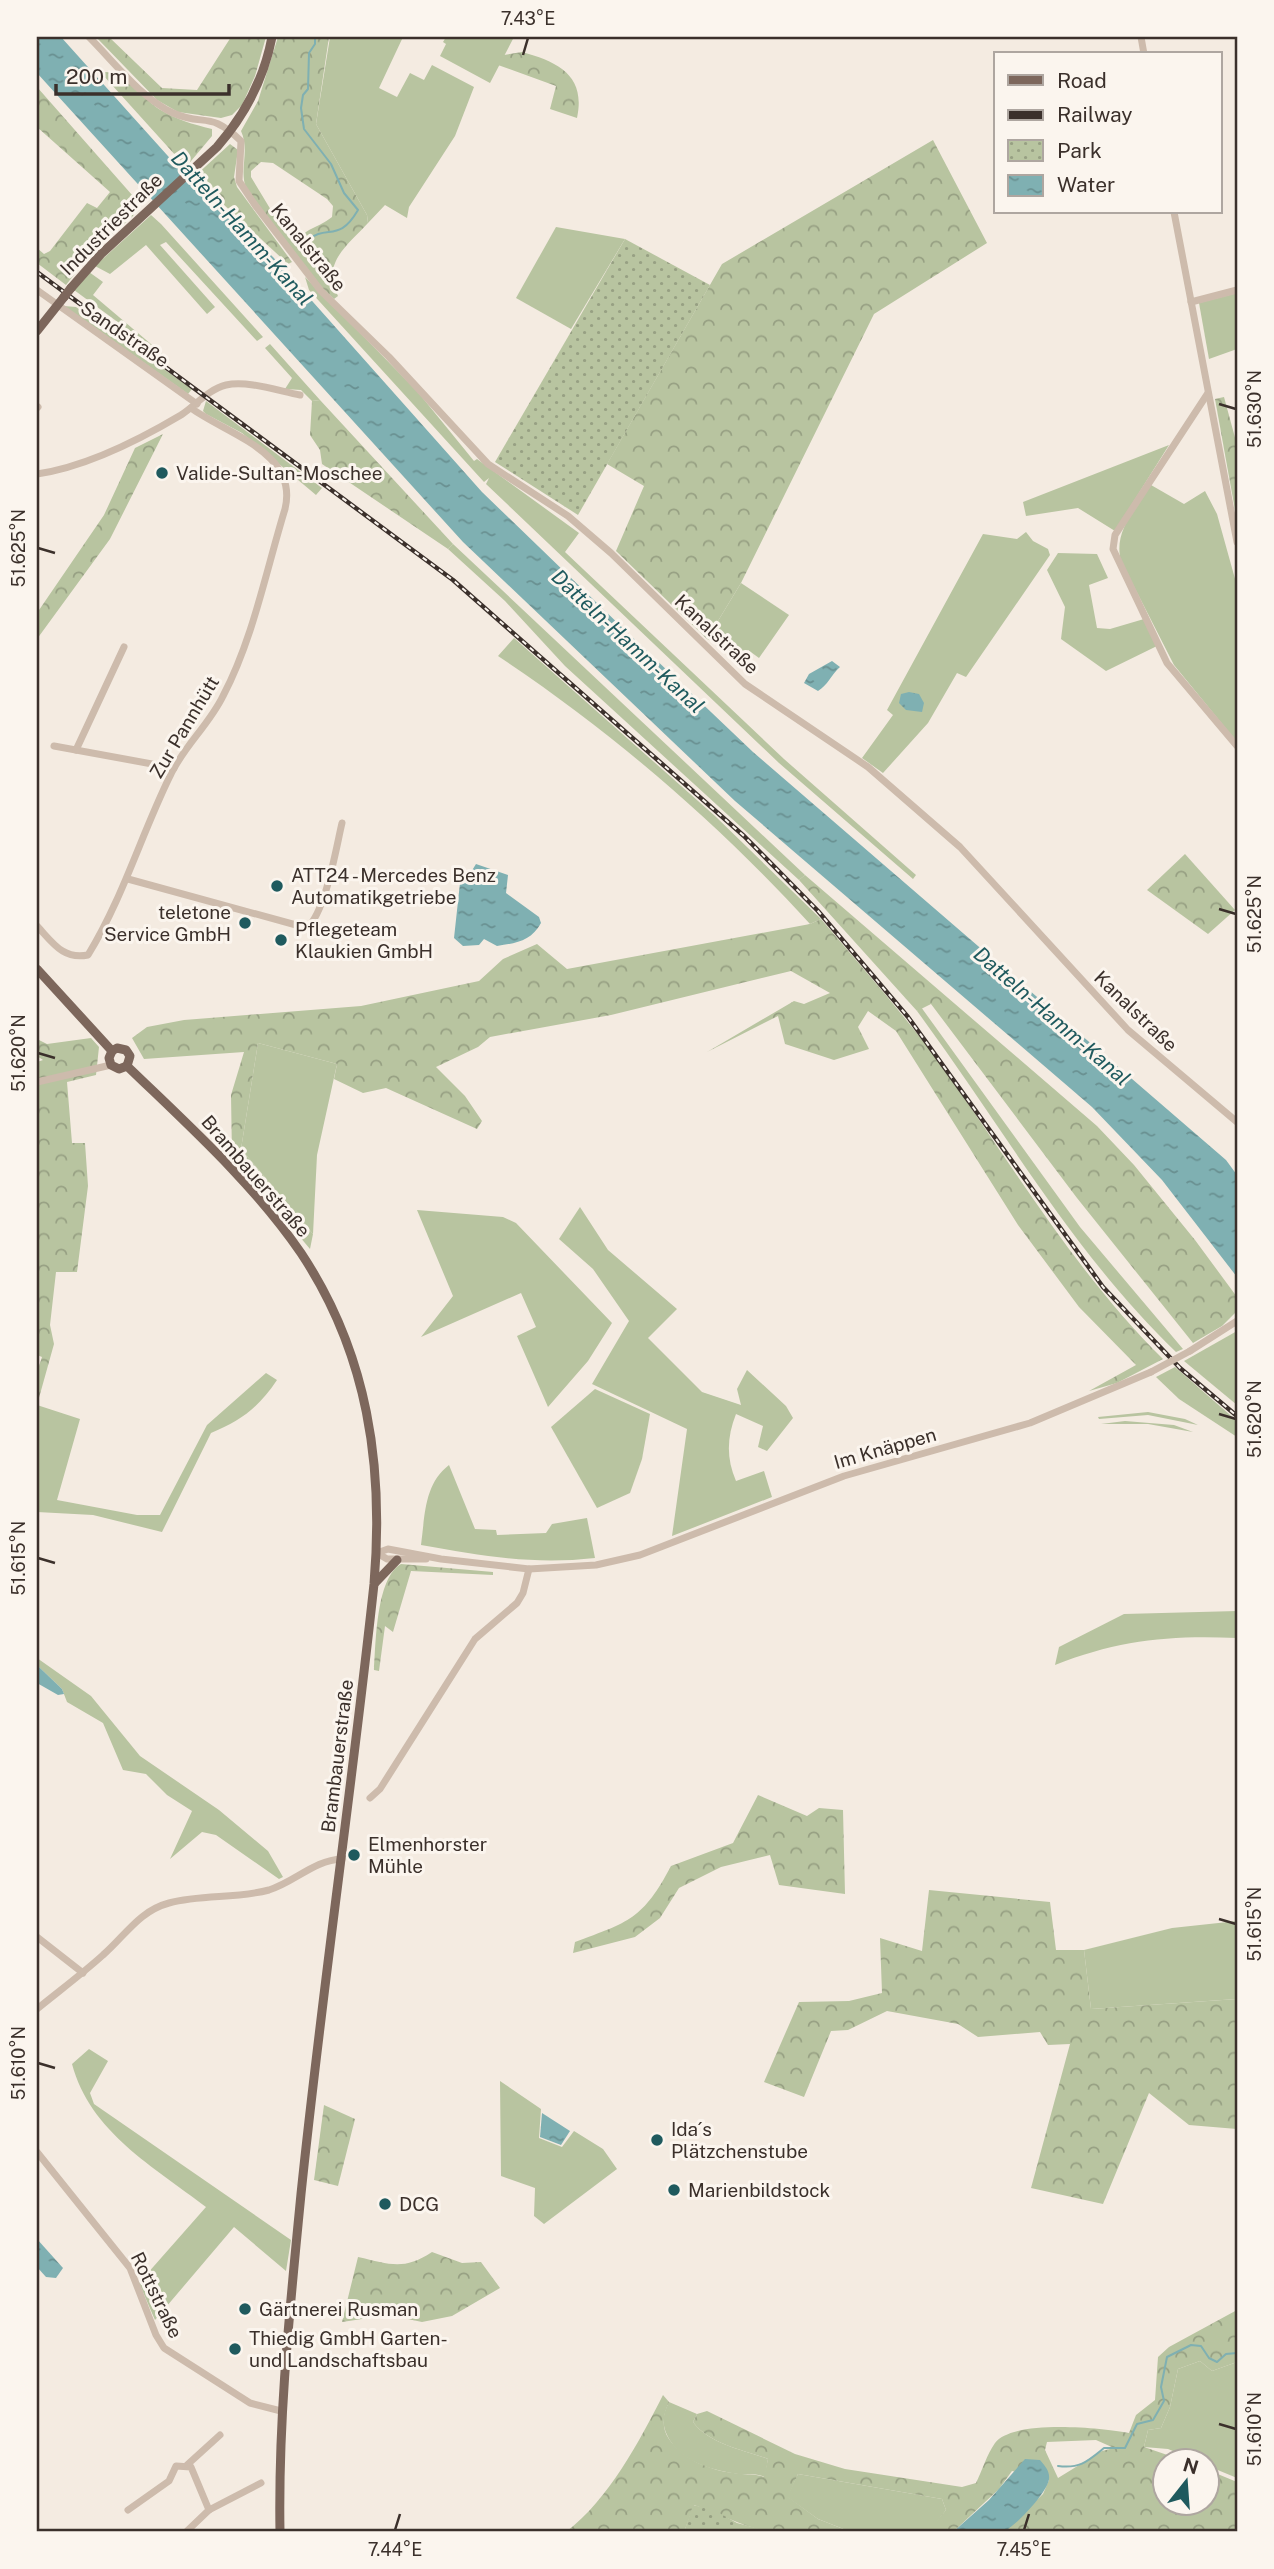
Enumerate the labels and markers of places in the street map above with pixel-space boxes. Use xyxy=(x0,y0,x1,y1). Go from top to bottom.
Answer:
place label: Valide-Sultan-Moschee xyxy=(176,462,382,484)
marker: Valide-Sultan-Moschee xyxy=(154,465,170,481)
place label: ATT24 - Mercedes Benz Automatikgetriebe xyxy=(291,864,496,908)
marker: ATT24 - Mercedes Benz Automatikgetriebe xyxy=(269,878,285,894)
place label: teletone Service GmbH xyxy=(104,901,231,945)
marker: teletone Service GmbH xyxy=(237,915,253,931)
place label: Pflegeteam Klaukien GmbH xyxy=(295,918,433,962)
marker: Pflegeteam Klaukien GmbH xyxy=(273,932,289,948)
place label: Elmenhorster Mühle xyxy=(368,1833,487,1877)
marker: Elmenhorster Mühle xyxy=(346,1847,362,1863)
place label: Ida´s Plätzchenstube xyxy=(671,2118,808,2162)
marker: Ida´s Plätzchenstube xyxy=(649,2132,665,2148)
place label: Marienbildstock xyxy=(688,2179,830,2201)
marker: Marienbildstock xyxy=(666,2182,682,2198)
place label: DCG xyxy=(399,2193,439,2215)
marker: DCG xyxy=(377,2196,393,2212)
place label: Gärtnerei Rusman xyxy=(259,2298,418,2320)
marker: Gärtnerei Rusman xyxy=(237,2301,253,2317)
place label: Thiedig GmbH Garten- und Landschaftsbau xyxy=(249,2327,448,2371)
marker: Thiedig GmbH Garten- und Landschaftsbau xyxy=(227,2341,243,2357)

